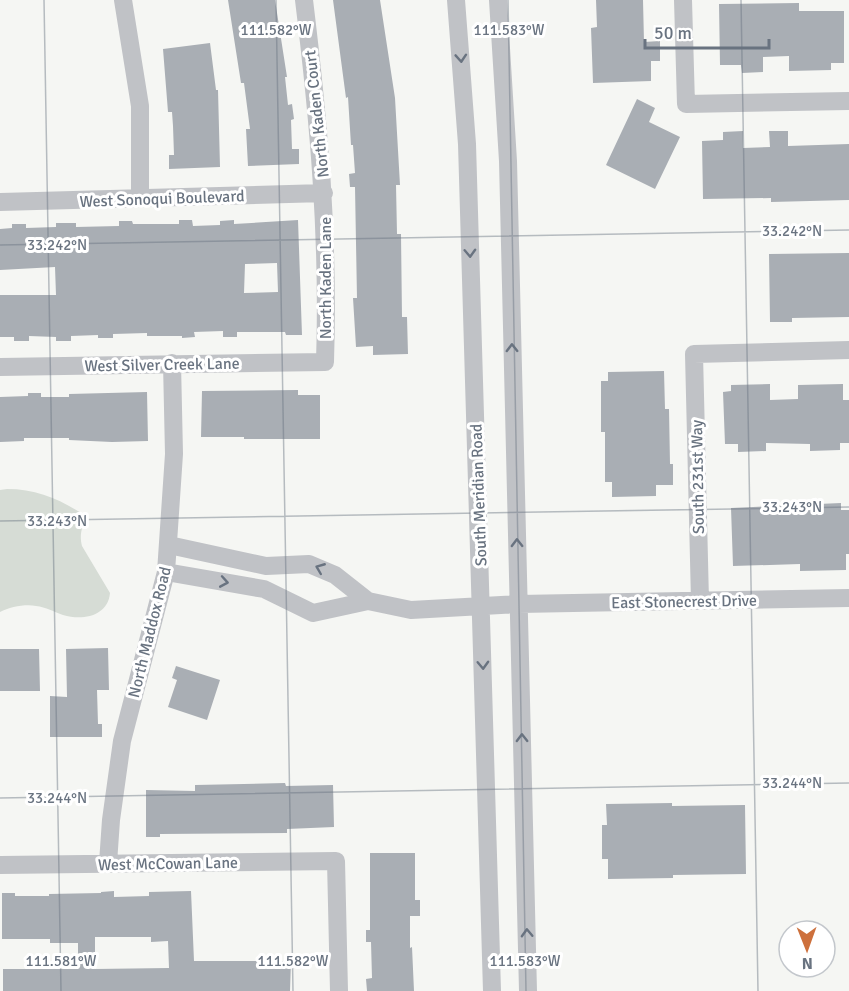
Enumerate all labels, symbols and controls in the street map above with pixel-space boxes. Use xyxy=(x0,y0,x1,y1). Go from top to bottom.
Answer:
scale bar xyxy=(645,12,770,50)
text: 111.582°W xyxy=(241,21,312,39)
text: 111.583°W xyxy=(474,21,545,39)
text: 50 m xyxy=(654,22,692,44)
street label: North Kaden Court xyxy=(300,49,334,179)
one-way arrow xyxy=(454,54,467,63)
street label: West Sonoqui Boulevard xyxy=(79,186,245,212)
street label: North Kaden Lane xyxy=(316,217,336,339)
text: 33.242°N xyxy=(762,222,822,240)
text: 33.242°N xyxy=(27,236,87,254)
one-way arrow xyxy=(464,249,477,258)
one-way arrow xyxy=(506,343,519,352)
street label: West Silver Creek Lane xyxy=(84,354,240,376)
street label: South 231st Way xyxy=(687,419,709,534)
street label: South Meridian Road xyxy=(467,423,491,567)
text: 33.243°N xyxy=(762,498,822,516)
text: 33.243°N xyxy=(27,512,87,530)
one-way arrow xyxy=(511,538,523,547)
one-way arrow xyxy=(315,563,326,576)
street label: North Maddox Road xyxy=(124,565,176,700)
one-way arrow xyxy=(218,575,228,588)
street label: East Stonecrest Drive xyxy=(611,591,757,613)
one-way arrow xyxy=(477,660,489,669)
one-way arrow xyxy=(515,733,528,742)
text: 33.244°N xyxy=(762,774,822,792)
text: 33.244°N xyxy=(27,789,87,807)
street label: West McCowan Lane xyxy=(98,853,238,875)
north arrow xyxy=(777,919,837,979)
one-way arrow xyxy=(520,928,533,937)
text: 111.581°W xyxy=(26,952,97,970)
text: 111.582°W xyxy=(258,952,329,970)
text: 111.583°W xyxy=(490,952,561,970)
text: N xyxy=(802,953,813,973)

